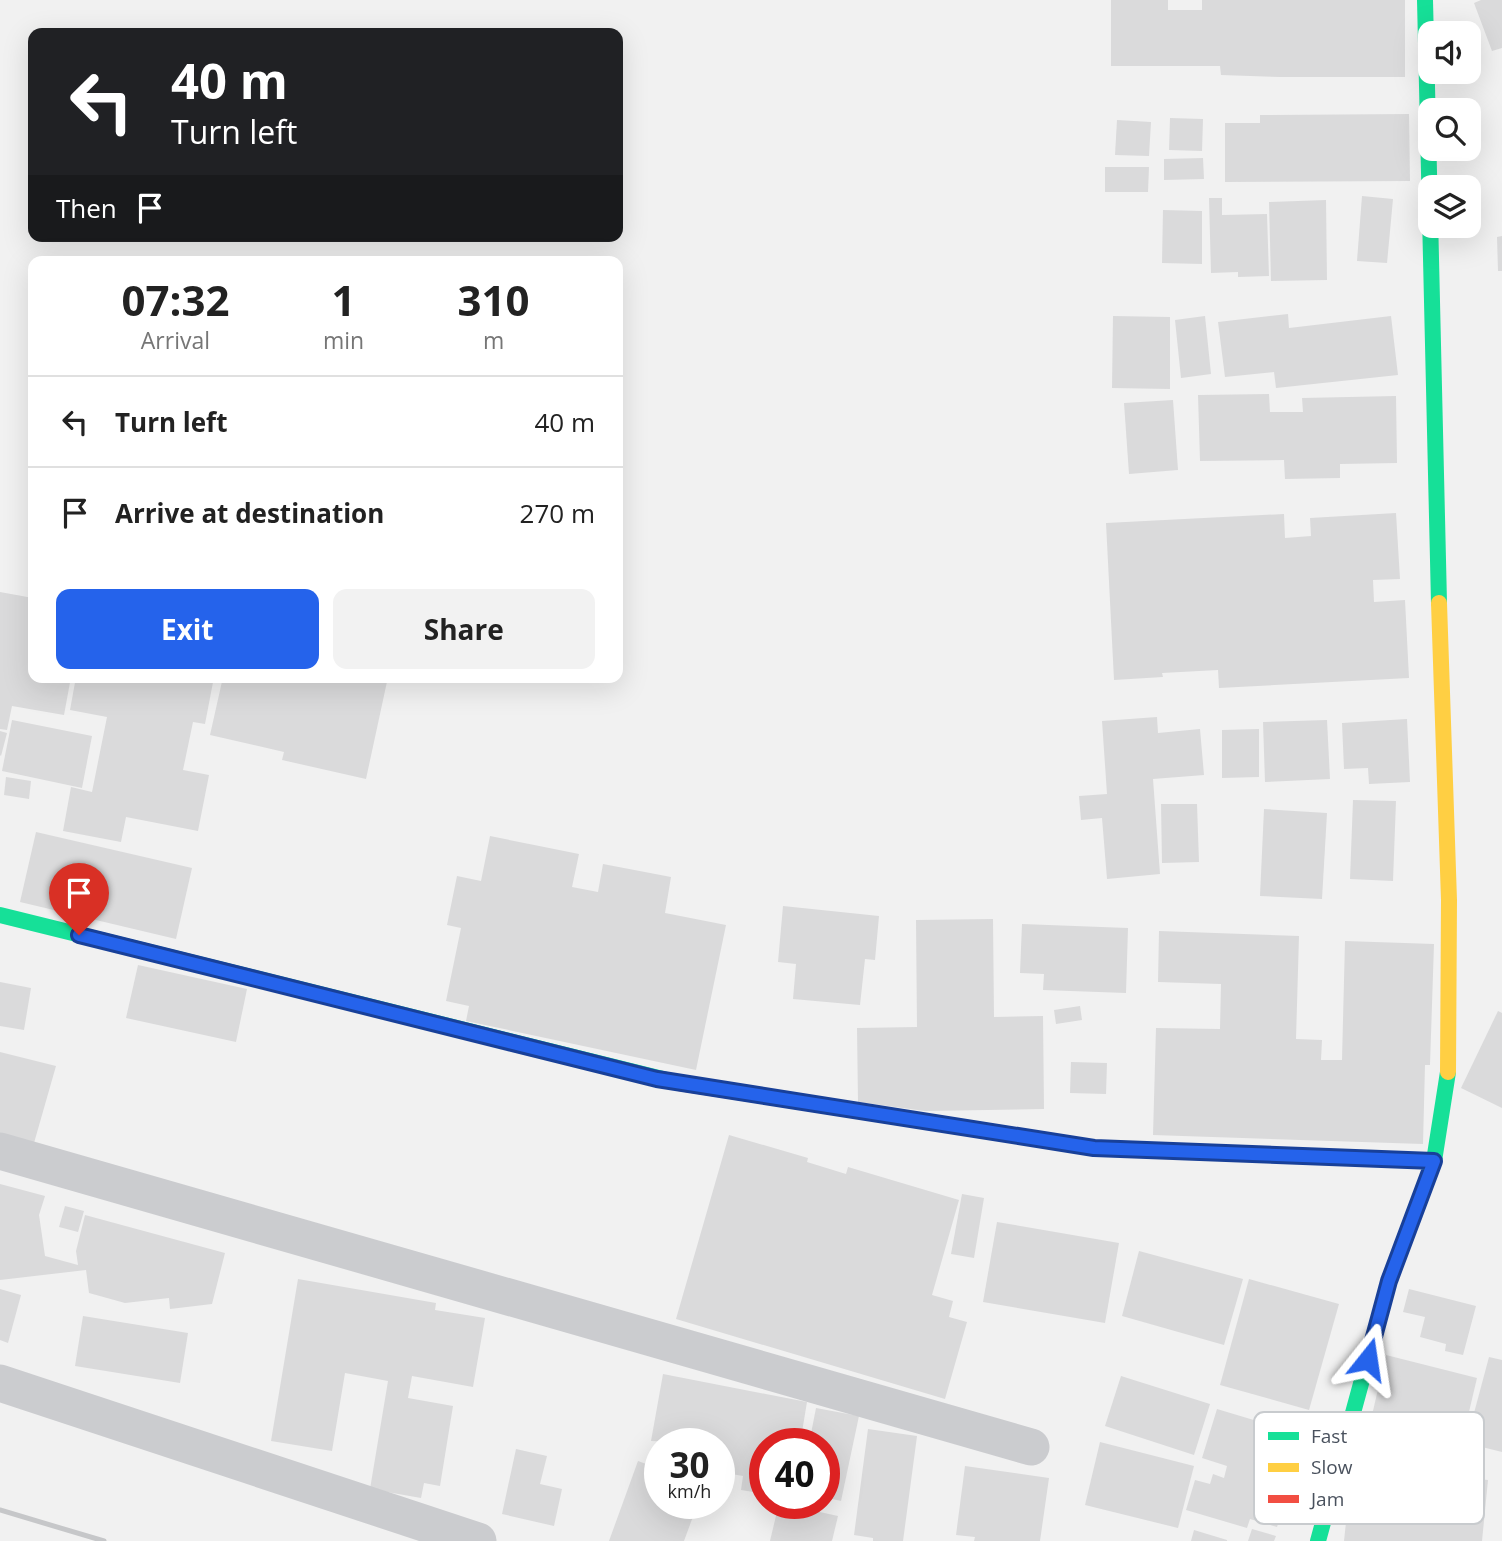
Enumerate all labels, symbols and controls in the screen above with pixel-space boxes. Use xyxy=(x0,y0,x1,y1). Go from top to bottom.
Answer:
map controls xyxy=(1418,21,1481,238)
button: sound xyxy=(1418,21,1481,84)
text: 40 m xyxy=(171,47,288,113)
icon: left xyxy=(56,56,147,147)
button: search xyxy=(1418,98,1481,161)
text: Turn left xyxy=(171,110,297,153)
button: layers xyxy=(1418,175,1481,238)
icon: arrive xyxy=(131,189,169,227)
text: Then xyxy=(56,190,117,226)
text: 07:32 xyxy=(121,271,229,328)
text: 1 xyxy=(331,271,356,328)
text: 310 xyxy=(458,271,530,328)
text: Arrival xyxy=(141,324,210,356)
text: min xyxy=(323,324,364,356)
text: m xyxy=(483,324,504,356)
icon: left xyxy=(56,403,94,441)
text: Turn left xyxy=(115,404,227,440)
text: 40 m xyxy=(534,404,595,440)
icon: arrive xyxy=(56,494,94,532)
text: Arrive at destination xyxy=(115,495,384,531)
text: 270 m xyxy=(520,495,595,531)
button: Exit xyxy=(56,589,319,669)
button: Share xyxy=(333,589,595,669)
pin xyxy=(49,863,109,935)
icon: arrive xyxy=(60,874,98,912)
position arrow xyxy=(1331,1322,1405,1396)
legend xyxy=(1254,1412,1484,1524)
text: Fast xyxy=(1311,1423,1347,1449)
speed limit sign: 40 xyxy=(749,1428,840,1519)
text: 30 xyxy=(669,1441,710,1488)
text: Slow xyxy=(1311,1454,1353,1480)
text: km/h xyxy=(668,1479,711,1503)
text: Jam xyxy=(1309,1486,1344,1512)

